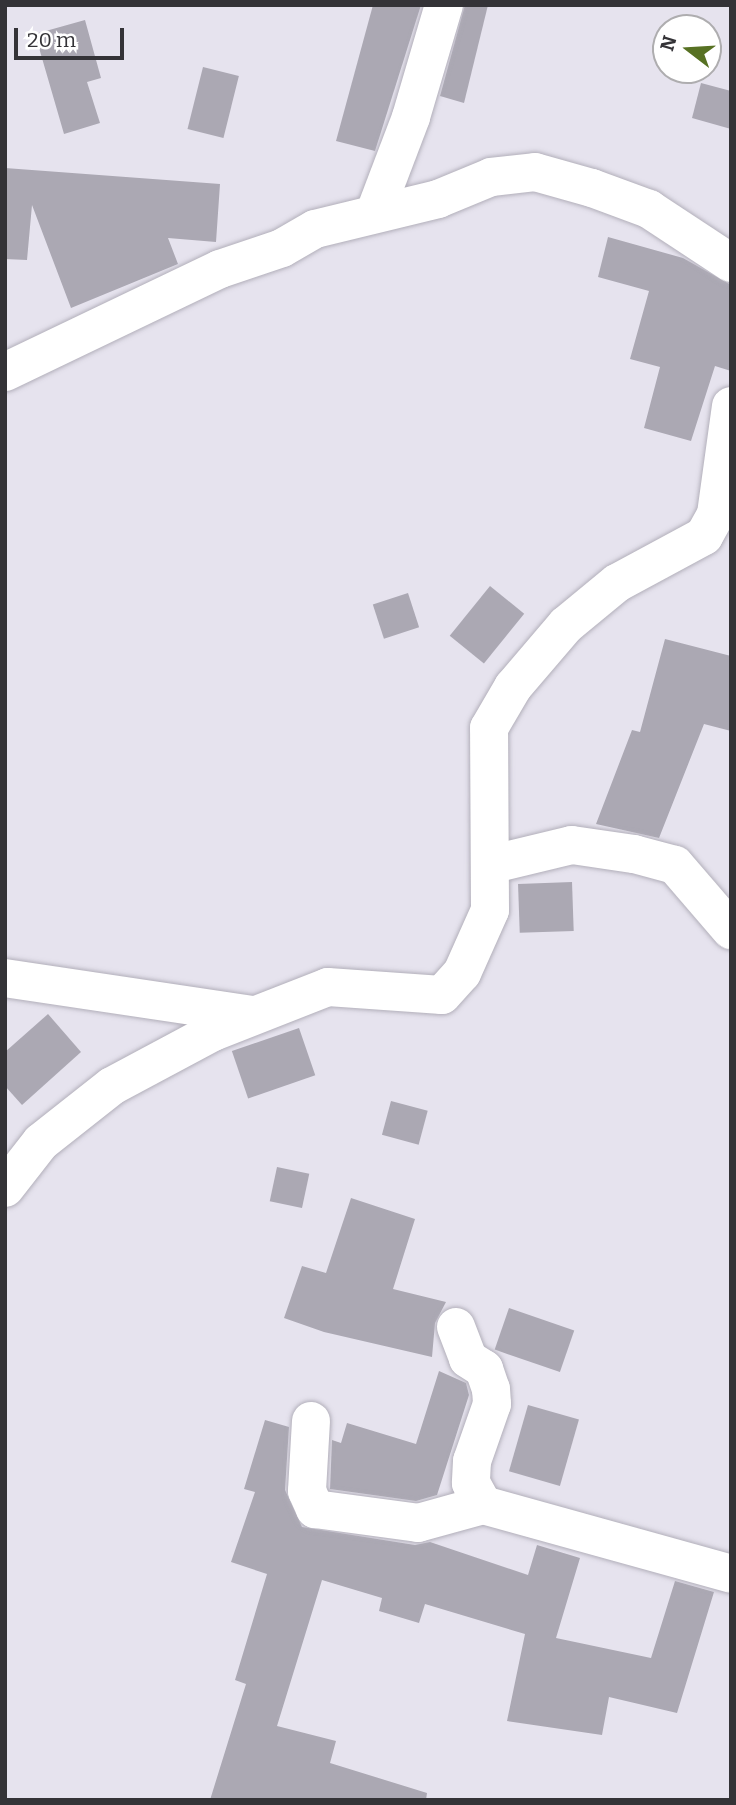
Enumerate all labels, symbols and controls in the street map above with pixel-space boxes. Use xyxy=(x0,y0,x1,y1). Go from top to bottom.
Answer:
scale bar xyxy=(18,14,128,58)
north arrow xyxy=(652,14,722,84)
text: 20 m xyxy=(27,27,76,53)
text: N xyxy=(655,33,681,54)

